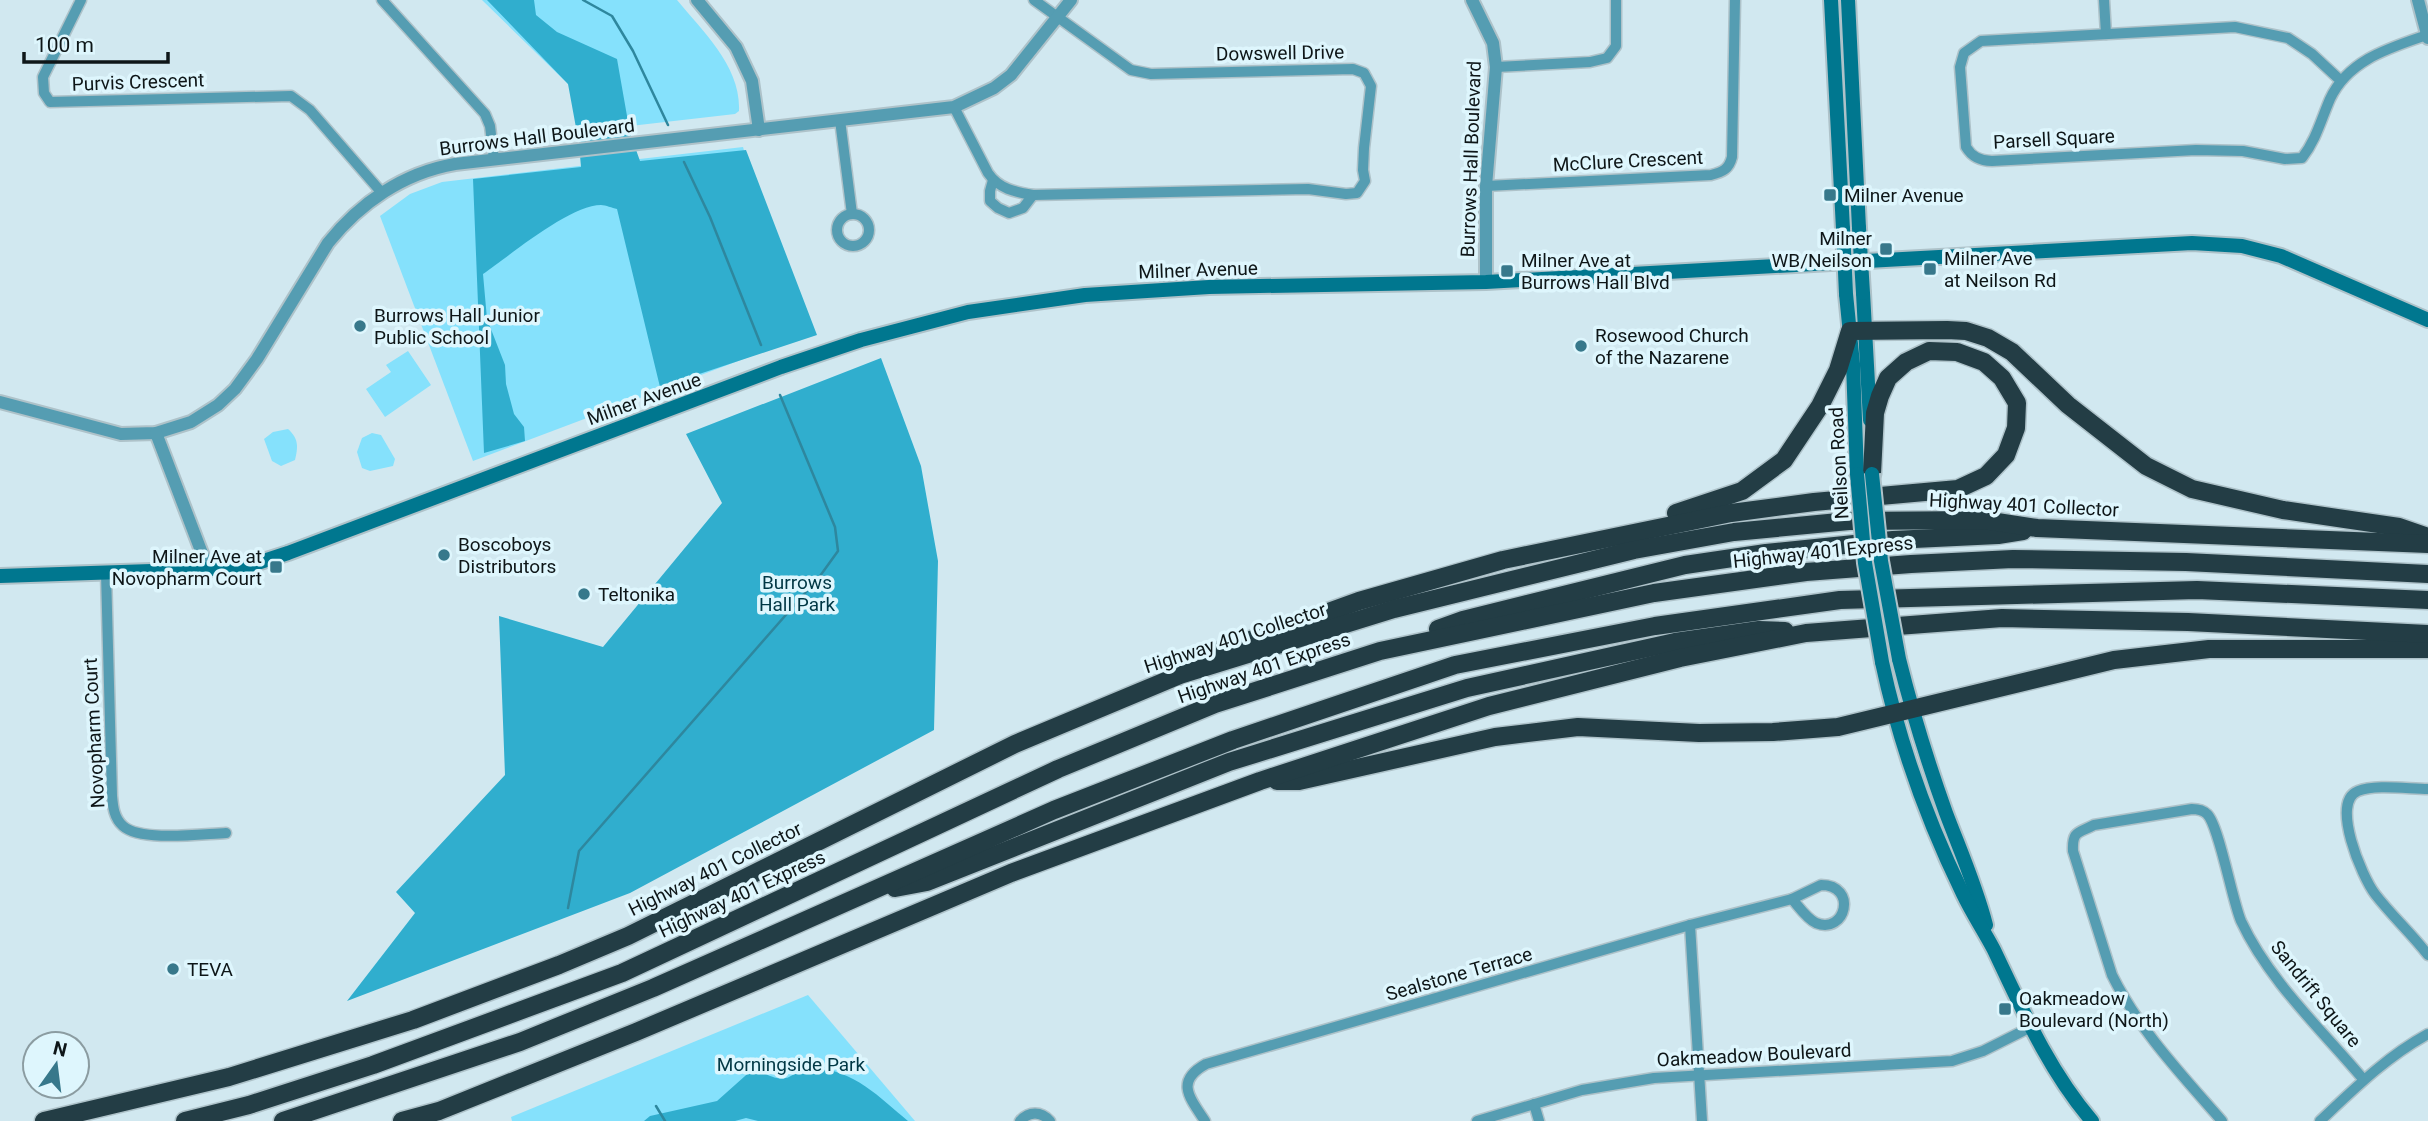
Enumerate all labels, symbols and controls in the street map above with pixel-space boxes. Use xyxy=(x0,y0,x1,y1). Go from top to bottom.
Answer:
scale bar xyxy=(24,21,168,65)
text: 100 m xyxy=(35,33,94,57)
street label: Dowswell Drive xyxy=(1216,40,1344,66)
street label: Burrows Hall Boulevard xyxy=(1456,60,1486,258)
street label: Purvis Crescent xyxy=(71,68,205,96)
street label: Burrows Hall Boulevard xyxy=(438,114,636,160)
street label: Parsell Square xyxy=(1993,124,2115,154)
street label: McClure Crescent xyxy=(1552,146,1704,176)
place label: Milner Avenue xyxy=(1844,184,1964,207)
marker: Milner Avenue xyxy=(1822,187,1838,203)
place label: Milner WB/Neilson xyxy=(1771,227,1873,272)
marker: Milner WB/Neilson xyxy=(1878,241,1894,257)
place label: Milner Ave at Neilson Rd xyxy=(1944,247,2056,292)
place label: Milner Ave at Burrows Hall Blvd xyxy=(1521,249,1670,294)
street label: Milner Avenue xyxy=(1138,256,1258,284)
marker: Milner Ave at Neilson Rd xyxy=(1922,261,1938,277)
marker: Milner Ave at Burrows Hall Blvd xyxy=(1499,263,1515,279)
place label: Burrows Hall Junior Public School xyxy=(374,304,540,349)
marker: Burrows Hall Junior Public School xyxy=(352,318,368,334)
place label: Rosewood Church of the Nazarene xyxy=(1595,324,1749,369)
marker: Rosewood Church of the Nazarene xyxy=(1573,338,1589,354)
street label: Milner Avenue xyxy=(584,368,704,430)
street label: Neilson Road xyxy=(1825,406,1853,520)
street label: Highway 401 Collector xyxy=(1929,489,2120,521)
street label: Highway 401 Express xyxy=(1732,531,1914,573)
place label: Boscoboys Distributors xyxy=(458,533,556,578)
place label: Milner Ave at Novopharm Court xyxy=(112,545,262,590)
marker: Boscoboys Distributors xyxy=(436,547,452,563)
marker: Milner Ave at Novopharm Court xyxy=(268,559,284,575)
park label: Burrows Hall Park xyxy=(759,571,835,616)
place label: Teltonika xyxy=(598,583,675,606)
marker: Teltonika xyxy=(576,586,592,602)
street label: Highway 401 Collector xyxy=(1141,598,1329,678)
street label: Highway 401 Express xyxy=(1175,628,1353,708)
street label: Novopharm Court xyxy=(79,657,109,809)
street label: Highway 401 Collector xyxy=(625,817,806,921)
street label: Highway 401 Express xyxy=(655,845,829,943)
street label: Sandrift Square xyxy=(2266,936,2366,1052)
street label: Sealstone Terrace xyxy=(1383,942,1535,1006)
place label: TEVA xyxy=(187,958,234,981)
marker: TEVA xyxy=(165,961,181,977)
place label: Oakmeadow Boulevard (North) xyxy=(2019,987,2169,1032)
marker: Oakmeadow Boulevard (North) xyxy=(1997,1001,2013,1017)
north arrow xyxy=(21,1030,91,1100)
text: N xyxy=(51,1036,69,1062)
street label: Oakmeadow Boulevard xyxy=(1656,1038,1852,1072)
park label: Morningside Park xyxy=(717,1053,866,1076)

